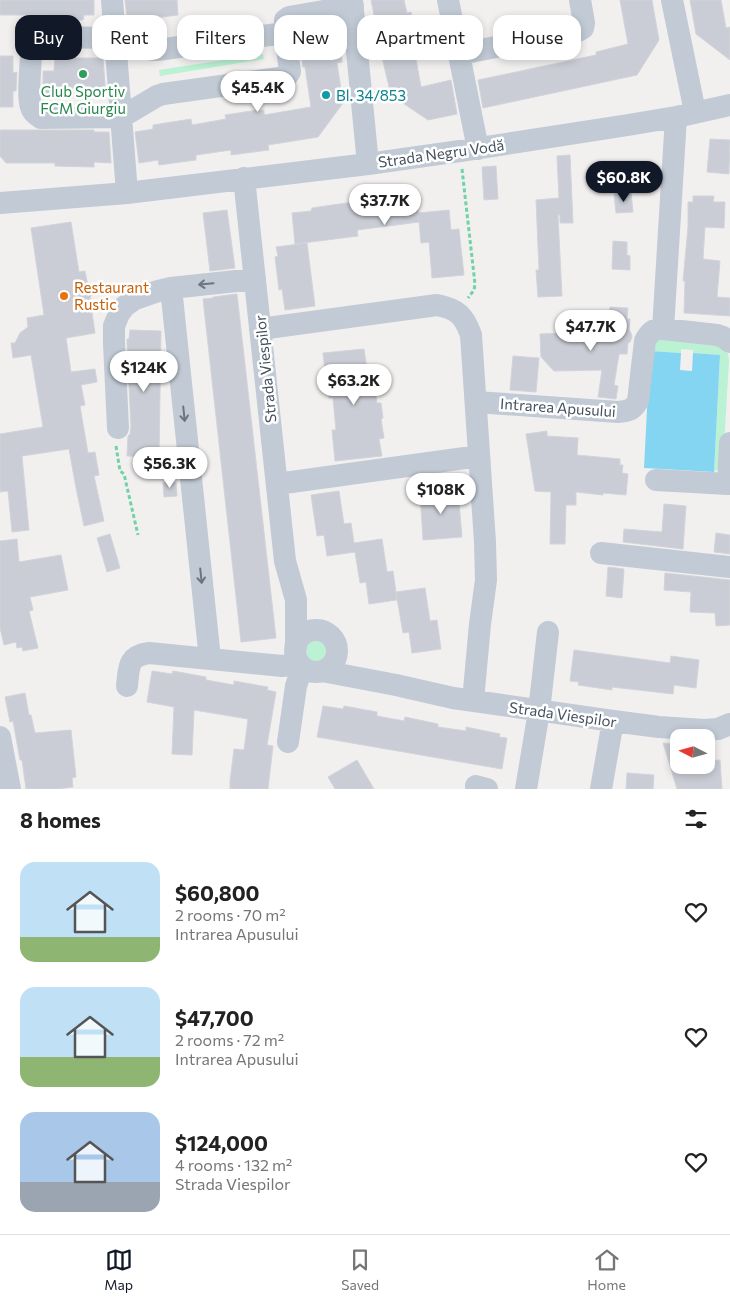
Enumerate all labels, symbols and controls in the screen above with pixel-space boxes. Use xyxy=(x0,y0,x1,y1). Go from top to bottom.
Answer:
chip: Buy xyxy=(15,15,82,60)
chip: Rent xyxy=(92,15,167,60)
chip: Filters xyxy=(177,15,264,60)
chip: New xyxy=(274,15,347,60)
chip: Apartment xyxy=(357,15,483,60)
chip: House xyxy=(493,15,581,60)
marker: Club Sportiv FCM Giurgiu xyxy=(77,68,89,80)
pin: $45.4K xyxy=(217,70,299,113)
text: $45.4K xyxy=(231,77,285,96)
place label: Club Sportiv FCM Giurgiu xyxy=(40,82,126,117)
place label: Bl. 34/853 xyxy=(336,86,406,104)
marker: Bl. 34/853 xyxy=(320,89,332,101)
street label: Strada Negru Vodă xyxy=(377,135,505,171)
pin: $60.8K xyxy=(583,160,665,203)
text: $60.8K xyxy=(597,167,651,186)
pin: $37.7K xyxy=(344,184,426,226)
text: $37.7K xyxy=(360,190,410,209)
place label: Restaurant Rustic xyxy=(74,278,149,313)
one-way arrow xyxy=(199,280,215,289)
marker: Restaurant Rustic xyxy=(58,290,70,302)
pin: $47.7K xyxy=(550,310,632,352)
street label: Strada Viespilor xyxy=(250,314,280,424)
text: $47.7K xyxy=(566,316,616,335)
pin: $124K xyxy=(109,350,179,393)
text: $124K xyxy=(121,357,167,376)
pin: $63.2K xyxy=(313,364,395,406)
text: $63.2K xyxy=(328,370,380,389)
street label: Intrarea Apusului xyxy=(500,394,616,420)
one-way arrow xyxy=(179,406,189,422)
pin: $56.3K xyxy=(129,446,211,489)
text: $56.3K xyxy=(144,453,196,472)
pin: $108K xyxy=(406,472,476,515)
text: $108K xyxy=(417,479,465,498)
one-way arrow xyxy=(196,568,206,584)
street label: Strada Viespilor xyxy=(508,698,618,730)
north arrow xyxy=(670,729,715,774)
map controls xyxy=(670,729,715,774)
icon: filters xyxy=(682,805,710,833)
text: 8 homes xyxy=(20,807,101,832)
text: $60,800 xyxy=(175,880,260,905)
icon: home xyxy=(60,882,120,942)
icon: heart xyxy=(682,898,710,926)
text: 2 rooms · 70 m² xyxy=(175,905,286,924)
text: Intrarea Apusului xyxy=(175,924,299,943)
text: $47,700 xyxy=(175,1005,254,1030)
icon: home xyxy=(60,1007,120,1067)
icon: heart xyxy=(682,1023,710,1051)
text: 2 rooms · 72 m² xyxy=(175,1030,284,1049)
text: Intrarea Apusului xyxy=(175,1049,299,1068)
text: $124,000 xyxy=(175,1130,268,1155)
icon: home xyxy=(60,1132,120,1192)
icon: heart xyxy=(682,1148,710,1176)
text: 4 rooms · 132 m² xyxy=(175,1155,292,1174)
text: Strada Viespilor xyxy=(175,1174,290,1193)
tab: Map xyxy=(104,1246,133,1293)
tab: Saved xyxy=(341,1246,379,1293)
tab: Home xyxy=(587,1246,626,1293)

